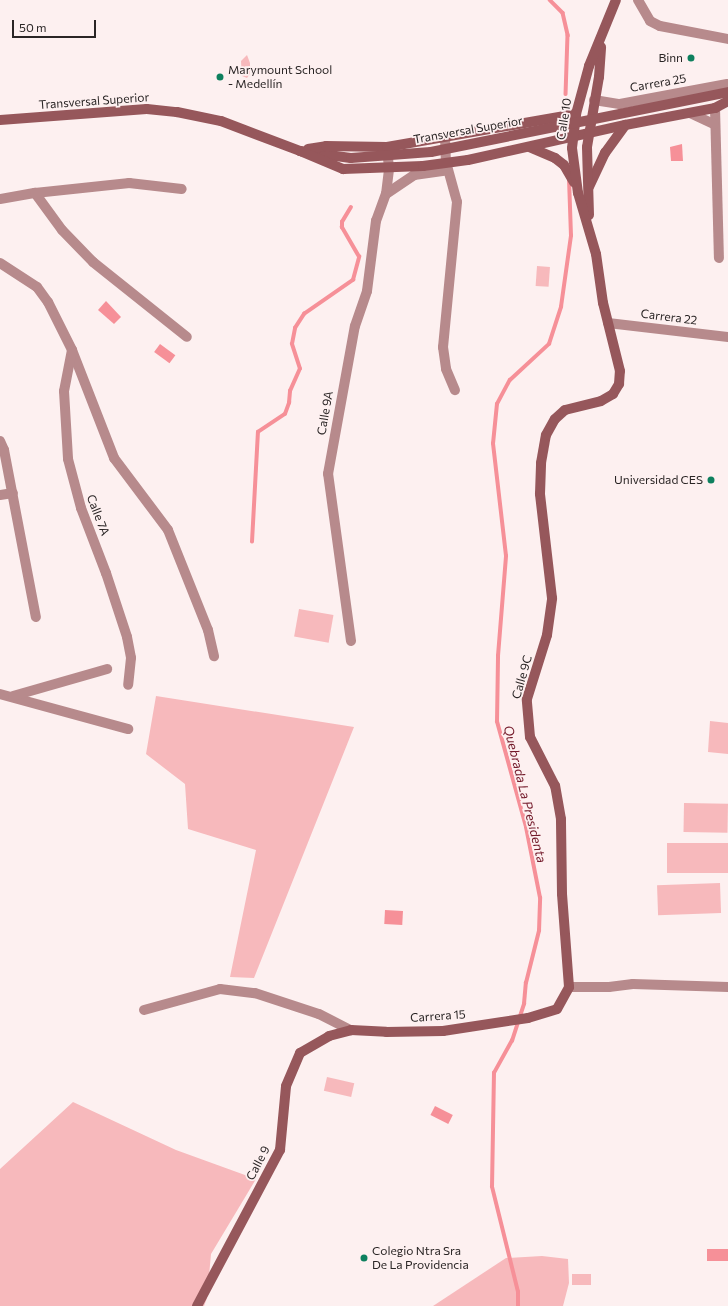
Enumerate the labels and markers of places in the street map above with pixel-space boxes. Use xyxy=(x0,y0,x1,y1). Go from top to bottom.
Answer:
place label: Binn xyxy=(658,51,683,65)
marker: Binn xyxy=(686,53,696,63)
place label: Marymount School - Medellín xyxy=(228,63,332,91)
marker: Marymount School - Medellín xyxy=(215,72,225,82)
place label: Universidad CES xyxy=(614,473,703,487)
marker: Universidad CES xyxy=(706,475,716,485)
place label: Colegio Ntra Sra De La Providencia xyxy=(372,1244,469,1272)
marker: Colegio Ntra Sra De La Providencia xyxy=(359,1253,369,1263)

